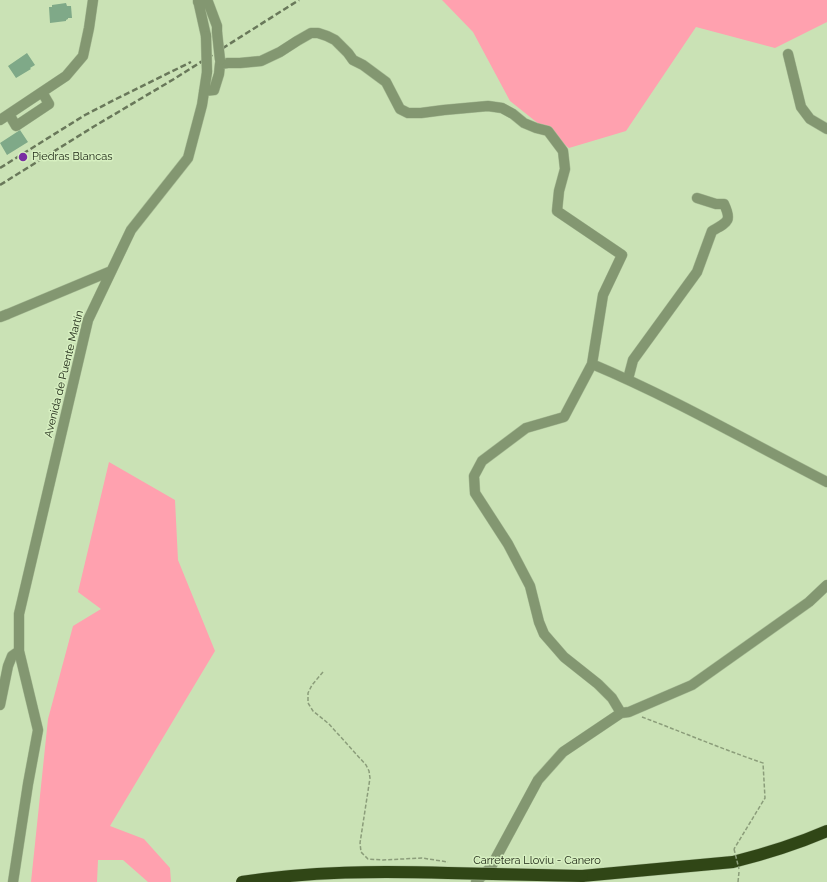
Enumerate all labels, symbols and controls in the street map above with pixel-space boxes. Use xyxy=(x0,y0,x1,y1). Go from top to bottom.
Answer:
place label: Piedras Blancas xyxy=(32,150,113,164)
marker: Piedras Blancas xyxy=(17,151,29,163)
street label: Avenida de Puente Martín xyxy=(42,309,86,439)
street label: Carretera Lloviu - Canero xyxy=(473,854,601,868)

